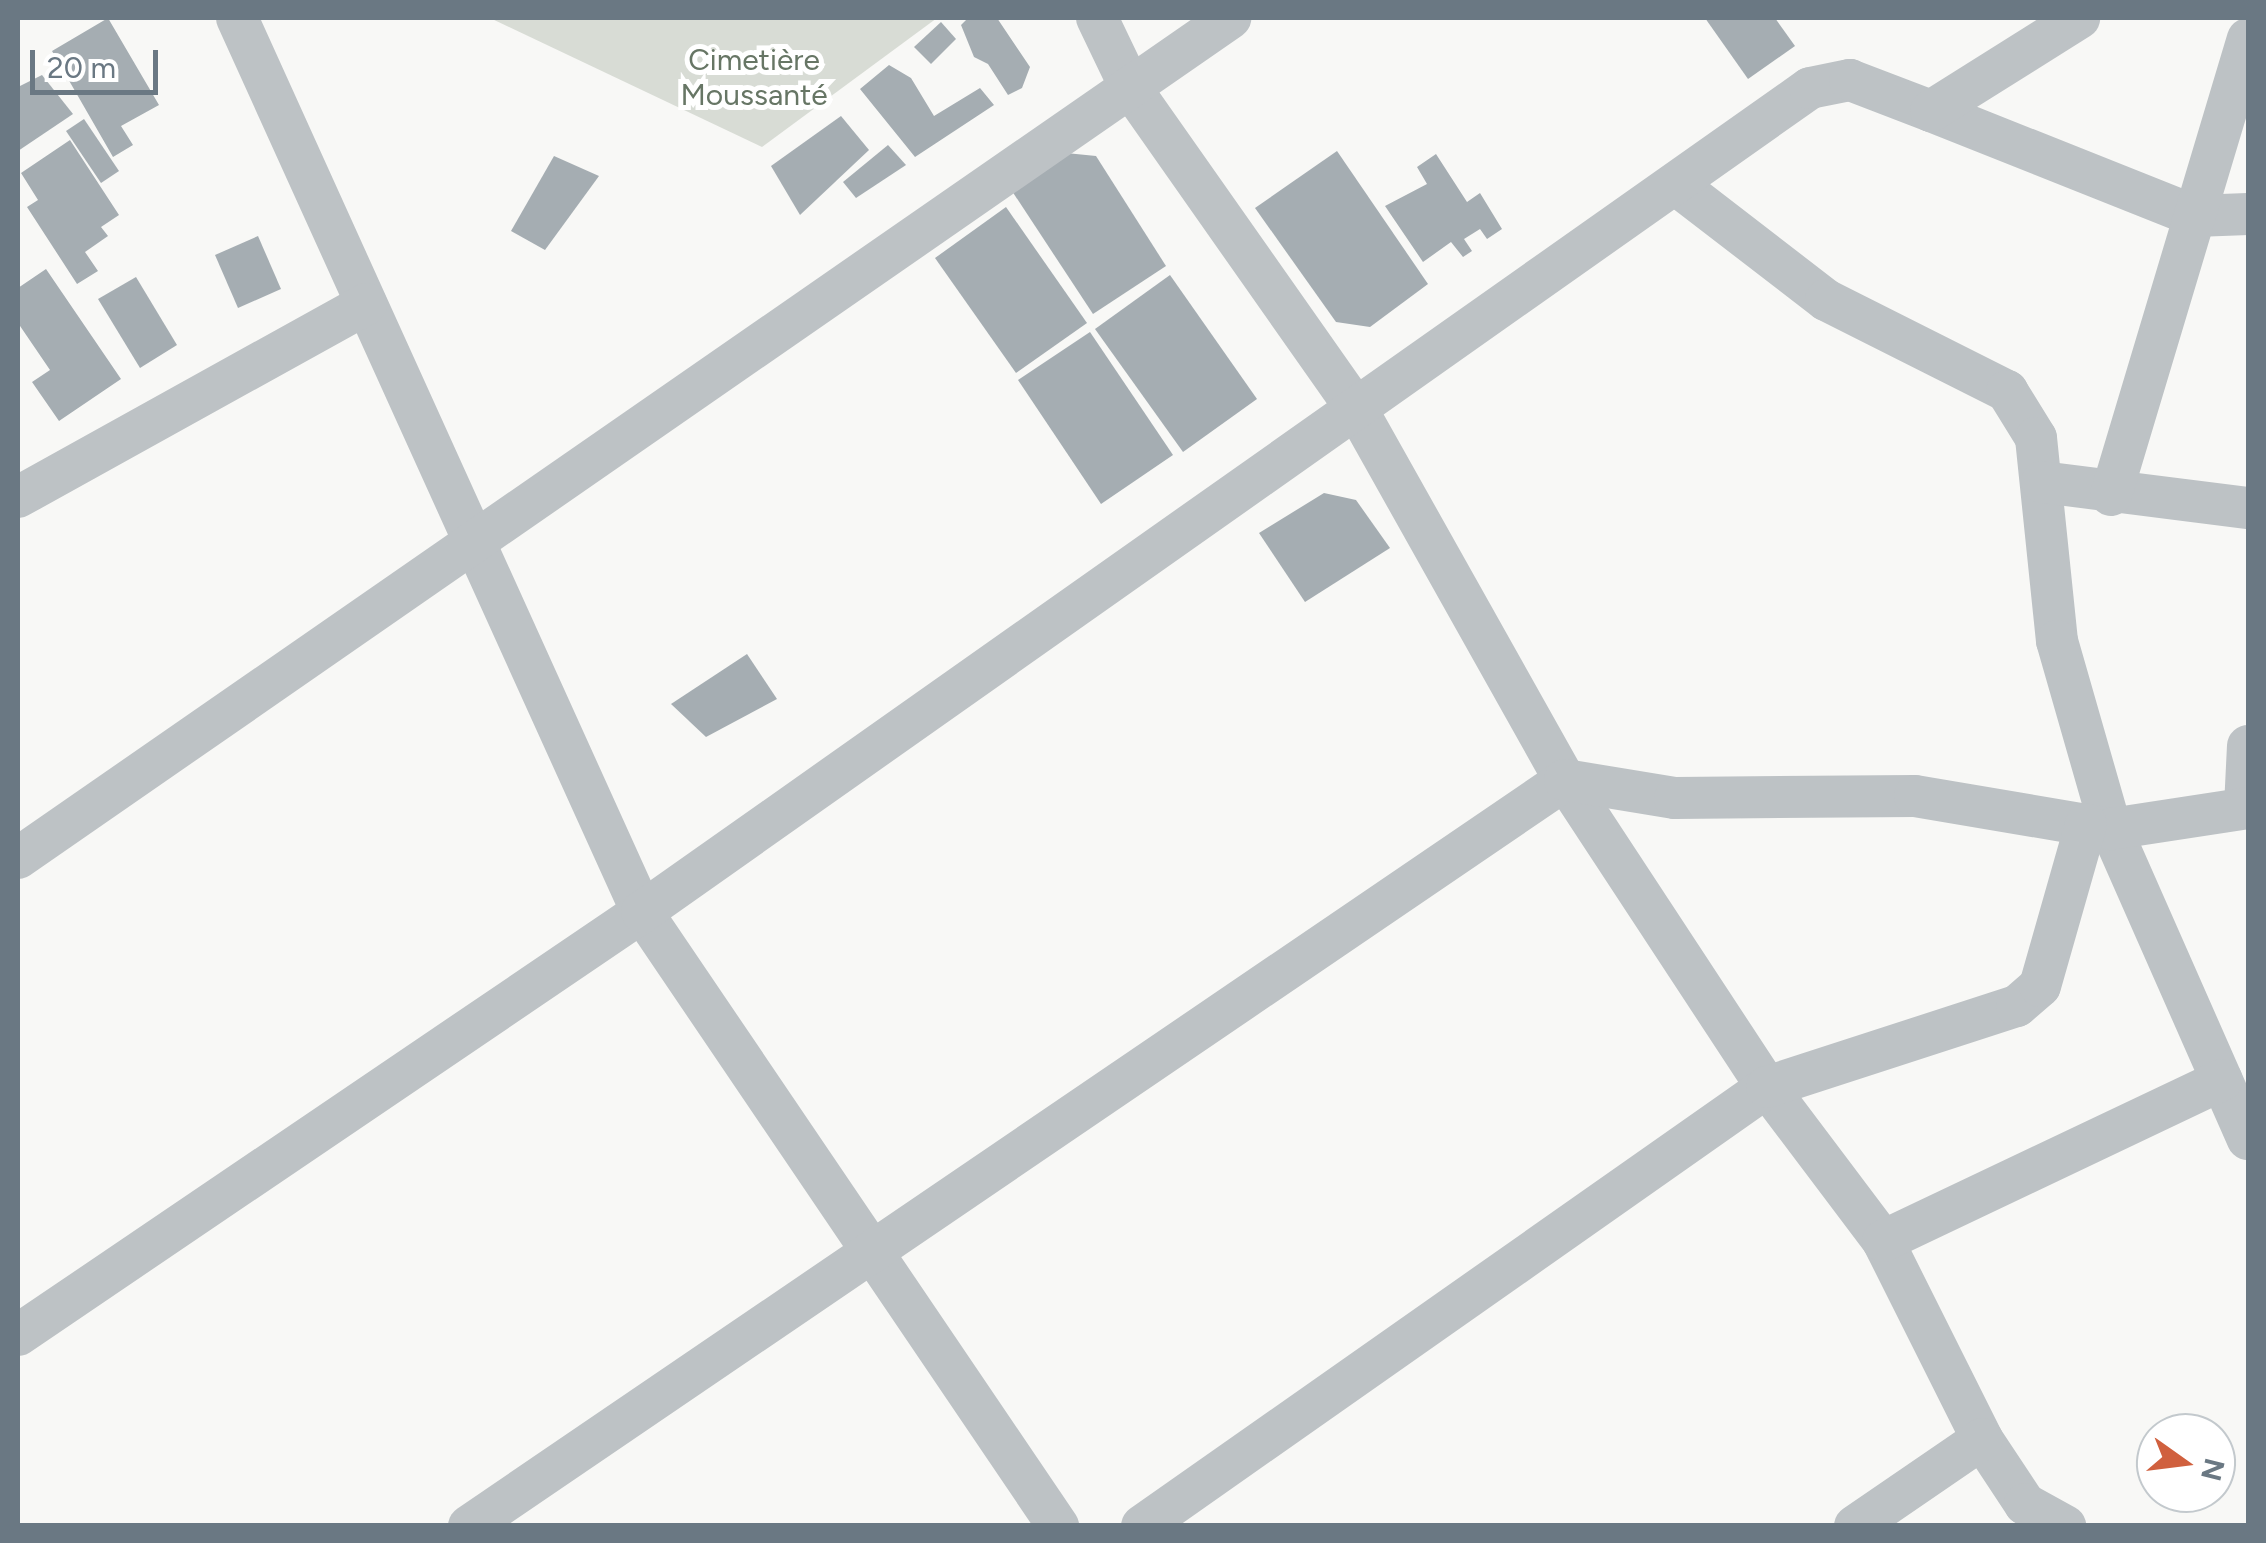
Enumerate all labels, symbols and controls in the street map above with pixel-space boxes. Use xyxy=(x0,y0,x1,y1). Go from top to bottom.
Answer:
scale bar xyxy=(35,30,162,92)
park label: Cimetière Moussanté xyxy=(680,42,828,112)
text: 20 m xyxy=(47,49,116,86)
north arrow xyxy=(2136,1413,2236,1513)
text: N xyxy=(2194,1455,2232,1484)

